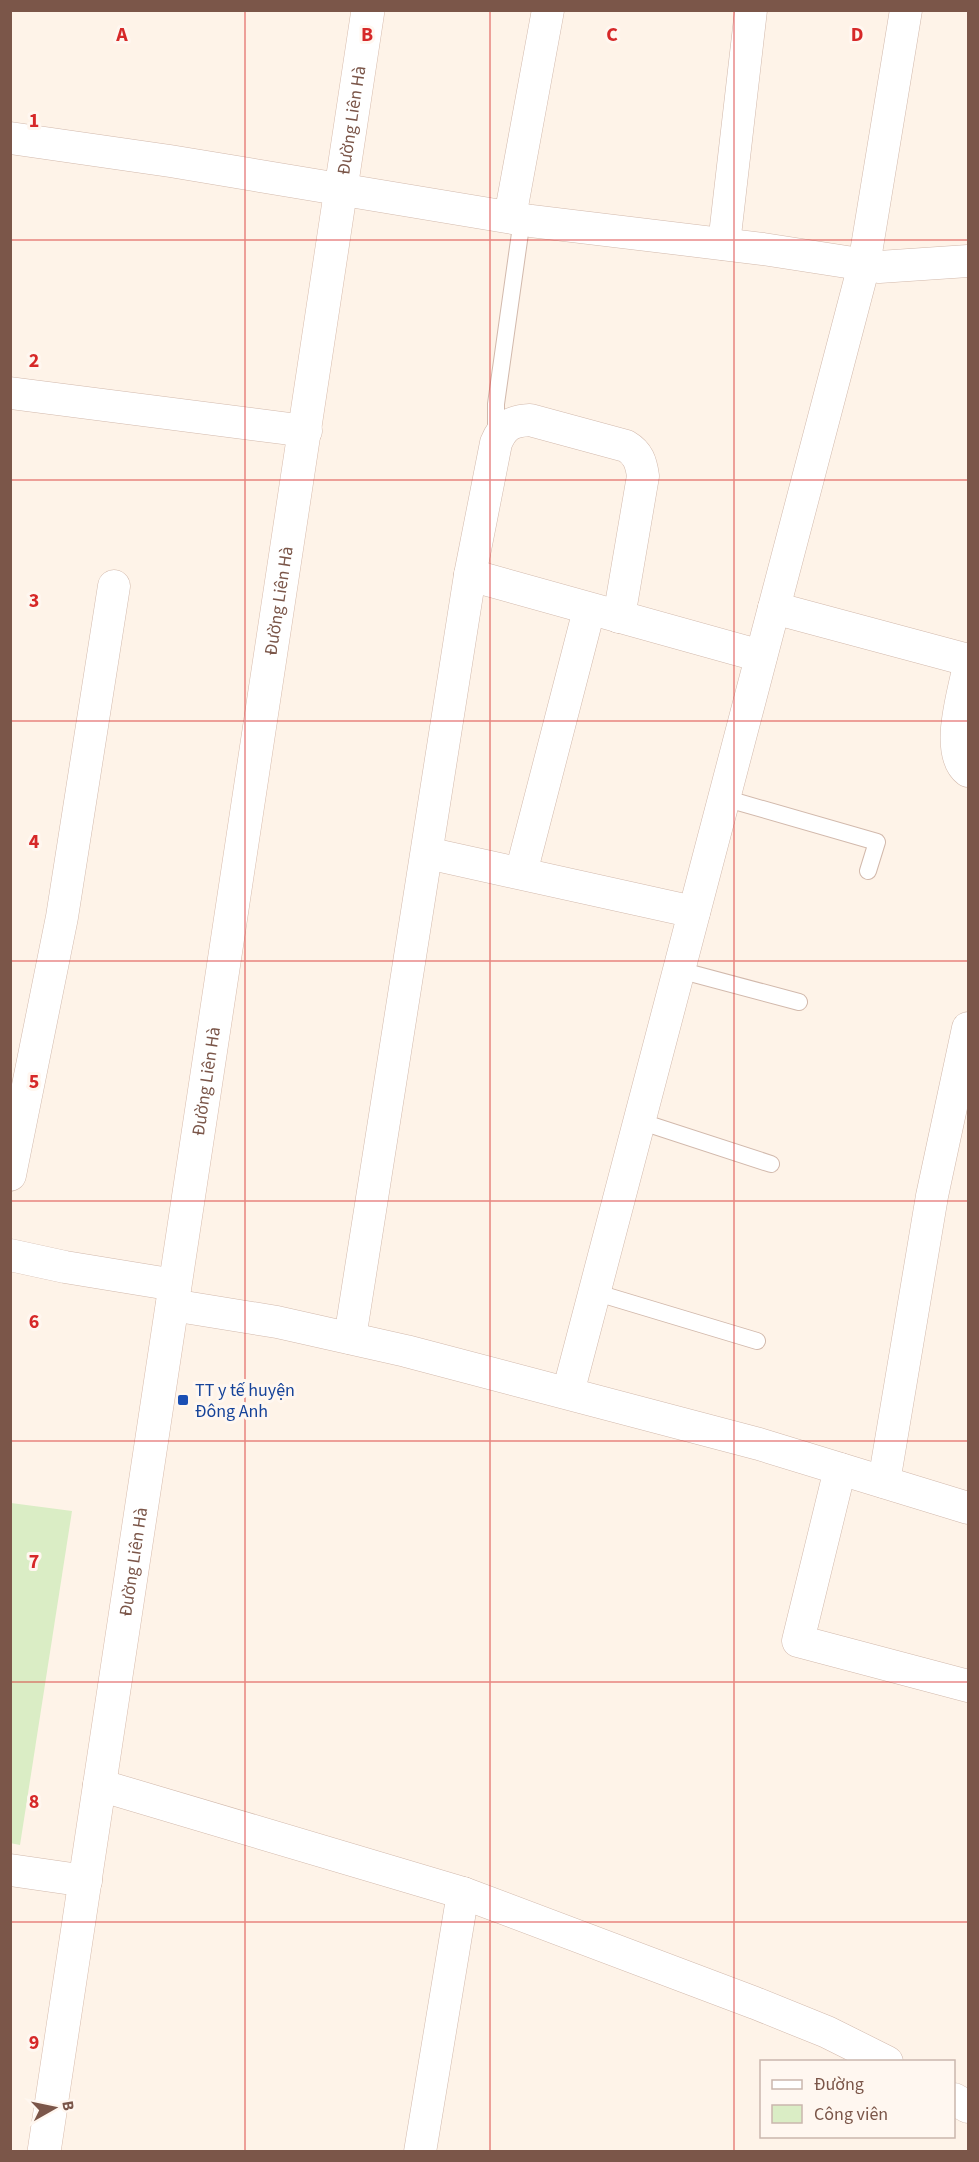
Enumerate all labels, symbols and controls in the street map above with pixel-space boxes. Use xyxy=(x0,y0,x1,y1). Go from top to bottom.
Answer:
text: A xyxy=(115,21,128,49)
text: B xyxy=(361,21,373,49)
text: C xyxy=(606,21,618,49)
text: D xyxy=(851,21,863,49)
street label: Đường Liên Hà xyxy=(331,64,372,176)
text: 1 xyxy=(29,107,39,135)
text: 2 xyxy=(29,347,39,375)
street label: Đường Liên Hà xyxy=(259,544,300,657)
text: 3 xyxy=(29,587,39,615)
text: 4 xyxy=(29,828,40,856)
street label: Đường Liên Hà xyxy=(186,1025,227,1137)
text: 5 xyxy=(29,1068,39,1096)
text: 6 xyxy=(29,1308,39,1336)
place label: TT y tế huyện Đông Anh xyxy=(195,1378,295,1424)
marker: TT y tế huyện Đông Anh xyxy=(176,1393,190,1407)
street label: Đường Liên Hà xyxy=(113,1506,154,1618)
text: 7 xyxy=(29,1548,39,1576)
text: 8 xyxy=(29,1788,39,1816)
text: 9 xyxy=(29,2029,39,2057)
legend xyxy=(760,2060,955,2138)
text: Đường xyxy=(814,2072,864,2097)
north arrow xyxy=(24,2078,84,2138)
text: B xyxy=(56,2099,79,2113)
text: Công viên xyxy=(814,2102,888,2127)

